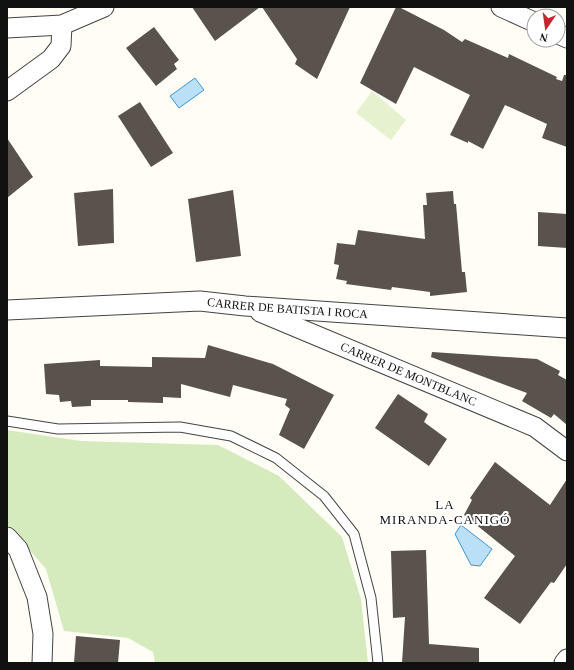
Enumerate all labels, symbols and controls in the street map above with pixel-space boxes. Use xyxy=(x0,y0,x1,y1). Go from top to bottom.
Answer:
north arrow xyxy=(526,8,566,48)
text: N xyxy=(538,31,549,44)
street label: CARRER DE BATISTA I ROCA xyxy=(206,295,369,321)
street label: CARRER DE MONTBLANC xyxy=(338,339,479,409)
district label: LA MIRANDA-CANIGÓ xyxy=(380,497,511,527)

